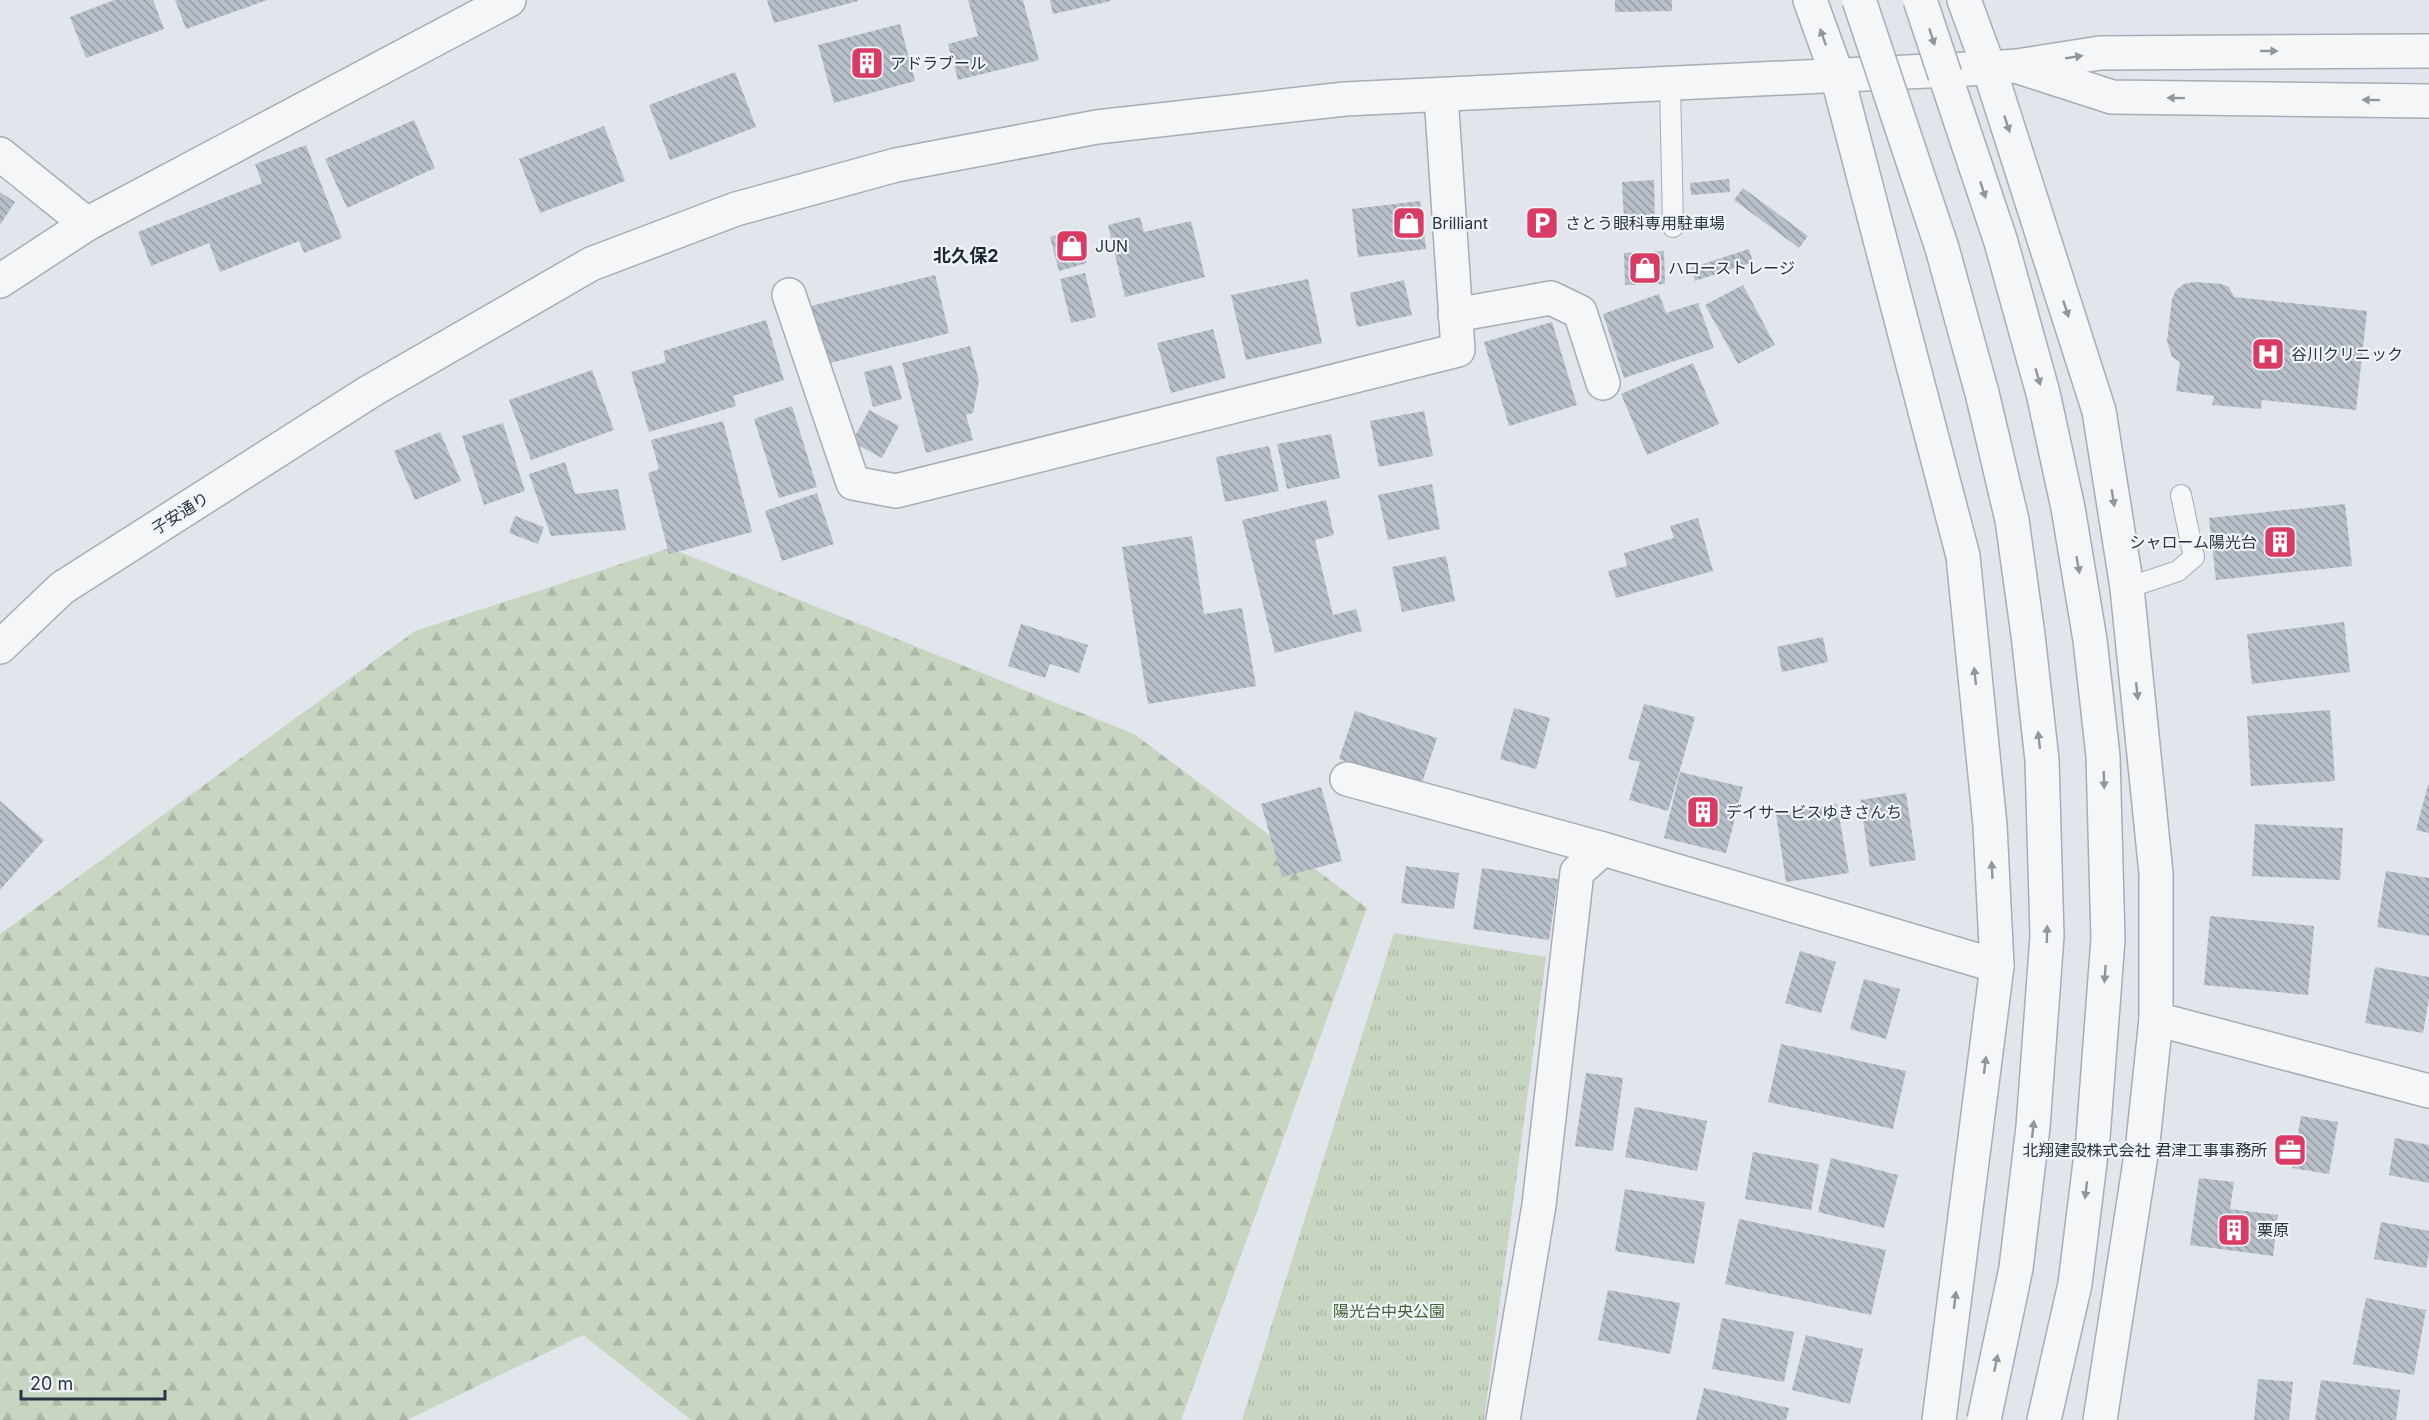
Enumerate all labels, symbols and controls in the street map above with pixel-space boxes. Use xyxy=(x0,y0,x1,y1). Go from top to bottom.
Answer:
one-way arrow xyxy=(1818,28,1828,46)
one-way arrow xyxy=(1928,28,1938,46)
building icon: アドラブール xyxy=(849,45,885,81)
one-way arrow xyxy=(2259,47,2278,56)
one-way arrow xyxy=(2065,52,2084,61)
place label: アドラブール xyxy=(890,53,986,73)
one-way arrow xyxy=(2166,93,2185,103)
one-way arrow xyxy=(2361,95,2380,105)
one-way arrow xyxy=(2002,115,2012,133)
one-way arrow xyxy=(1979,181,1989,199)
shop icon: Brilliant xyxy=(1391,205,1427,241)
parking icon: さとう眼科専用駐車場 xyxy=(1524,205,1560,241)
place label: Brilliant xyxy=(1432,213,1488,233)
place label: さとう眼科専用駐車場 xyxy=(1565,213,1725,233)
shop icon: JUN xyxy=(1054,228,1090,264)
place label: JUN xyxy=(1095,236,1128,256)
district label: 北久保2 xyxy=(933,245,999,266)
shop icon: ハローストレージ xyxy=(1627,250,1663,286)
place label: ハローストレージ xyxy=(1668,258,1795,278)
one-way arrow xyxy=(2062,300,2072,318)
hospital icon: 谷川クリニック xyxy=(2250,336,2286,372)
place label: 谷川クリニック xyxy=(2291,344,2403,364)
one-way arrow xyxy=(2034,368,2044,386)
street label: 子安通り xyxy=(148,488,212,538)
one-way arrow xyxy=(2108,489,2117,508)
building icon: シャローム陽光台 xyxy=(2262,524,2298,560)
place label: シャローム陽光台 xyxy=(2129,532,2257,552)
one-way arrow xyxy=(2073,556,2082,575)
one-way arrow xyxy=(1970,667,1980,686)
one-way arrow xyxy=(2132,682,2142,701)
one-way arrow xyxy=(2035,730,2044,749)
one-way arrow xyxy=(2099,770,2108,789)
building icon: デイサービスゆきさんち xyxy=(1685,794,1721,830)
place label: デイサービスゆきさんち xyxy=(1726,802,1902,822)
one-way arrow xyxy=(1988,861,1997,880)
one-way arrow xyxy=(2042,925,2052,944)
one-way arrow xyxy=(2101,965,2110,984)
one-way arrow xyxy=(1980,1055,1989,1074)
one-way arrow xyxy=(2028,1119,2038,1138)
office icon: 北翔建設株式会社 君津工事事務所 xyxy=(2272,1132,2308,1168)
place label: 北翔建設株式会社 君津工事事務所 xyxy=(2022,1140,2267,1160)
one-way arrow xyxy=(2082,1180,2091,1199)
building icon: 栗原 xyxy=(2216,1212,2252,1248)
place label: 栗原 xyxy=(2257,1220,2289,1240)
one-way arrow xyxy=(1950,1290,1959,1309)
park label: 陽光台中央公園 xyxy=(1333,1301,1445,1321)
one-way arrow xyxy=(1992,1353,2002,1372)
scale bar xyxy=(21,1363,165,1401)
text: 20 m xyxy=(30,1373,73,1394)

